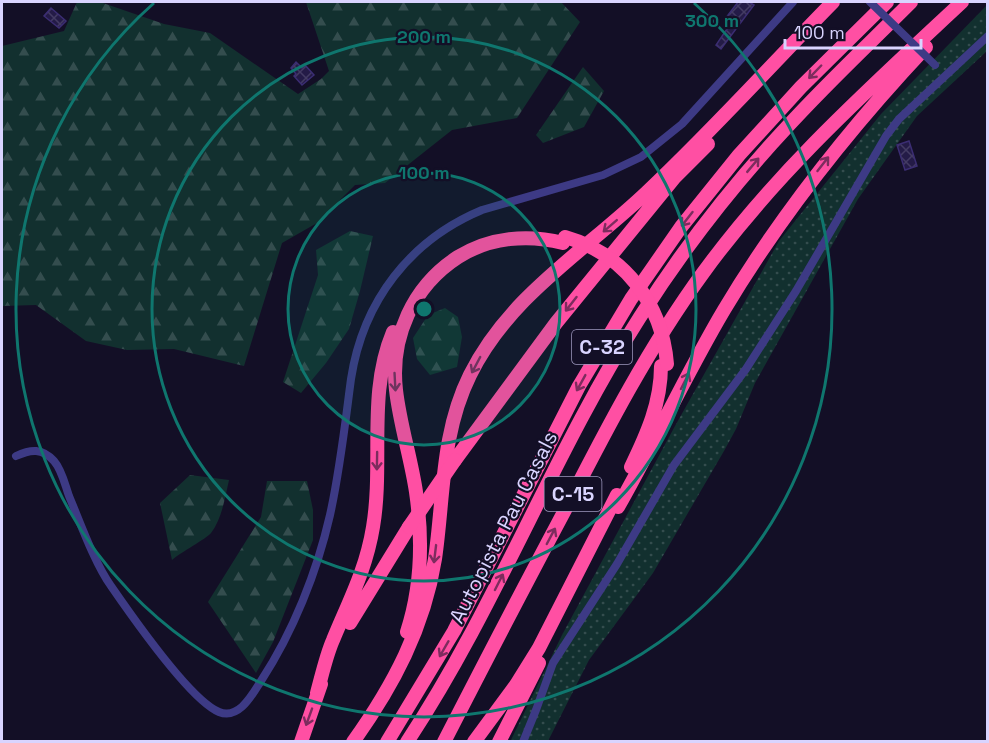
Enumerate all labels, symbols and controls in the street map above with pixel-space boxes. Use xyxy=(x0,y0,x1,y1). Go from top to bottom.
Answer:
text: 300 m xyxy=(685,9,739,32)
scale bar xyxy=(785,12,922,50)
text: 100 m xyxy=(794,21,845,44)
text: 200 m xyxy=(397,25,451,48)
one-way arrow xyxy=(808,65,823,80)
one-way arrow xyxy=(817,156,830,172)
one-way arrow xyxy=(746,157,759,173)
text: 100 m xyxy=(398,161,450,184)
one-way arrow xyxy=(681,211,694,227)
one-way arrow xyxy=(603,219,618,233)
one-way arrow xyxy=(564,296,577,312)
centre of rings xyxy=(414,299,434,319)
road number: C-32 xyxy=(572,330,632,364)
one-way arrow xyxy=(470,355,481,373)
one-way arrow xyxy=(390,371,401,391)
one-way arrow xyxy=(680,372,692,390)
one-way arrow xyxy=(575,373,586,391)
street label: Autopista Pau Casals xyxy=(443,426,563,628)
one-way arrow xyxy=(371,450,383,470)
road number: C-15 xyxy=(544,477,602,511)
one-way arrow xyxy=(546,528,557,546)
one-way arrow xyxy=(429,543,440,563)
one-way arrow xyxy=(494,573,505,591)
one-way arrow xyxy=(437,640,449,657)
one-way arrow xyxy=(302,707,313,726)

